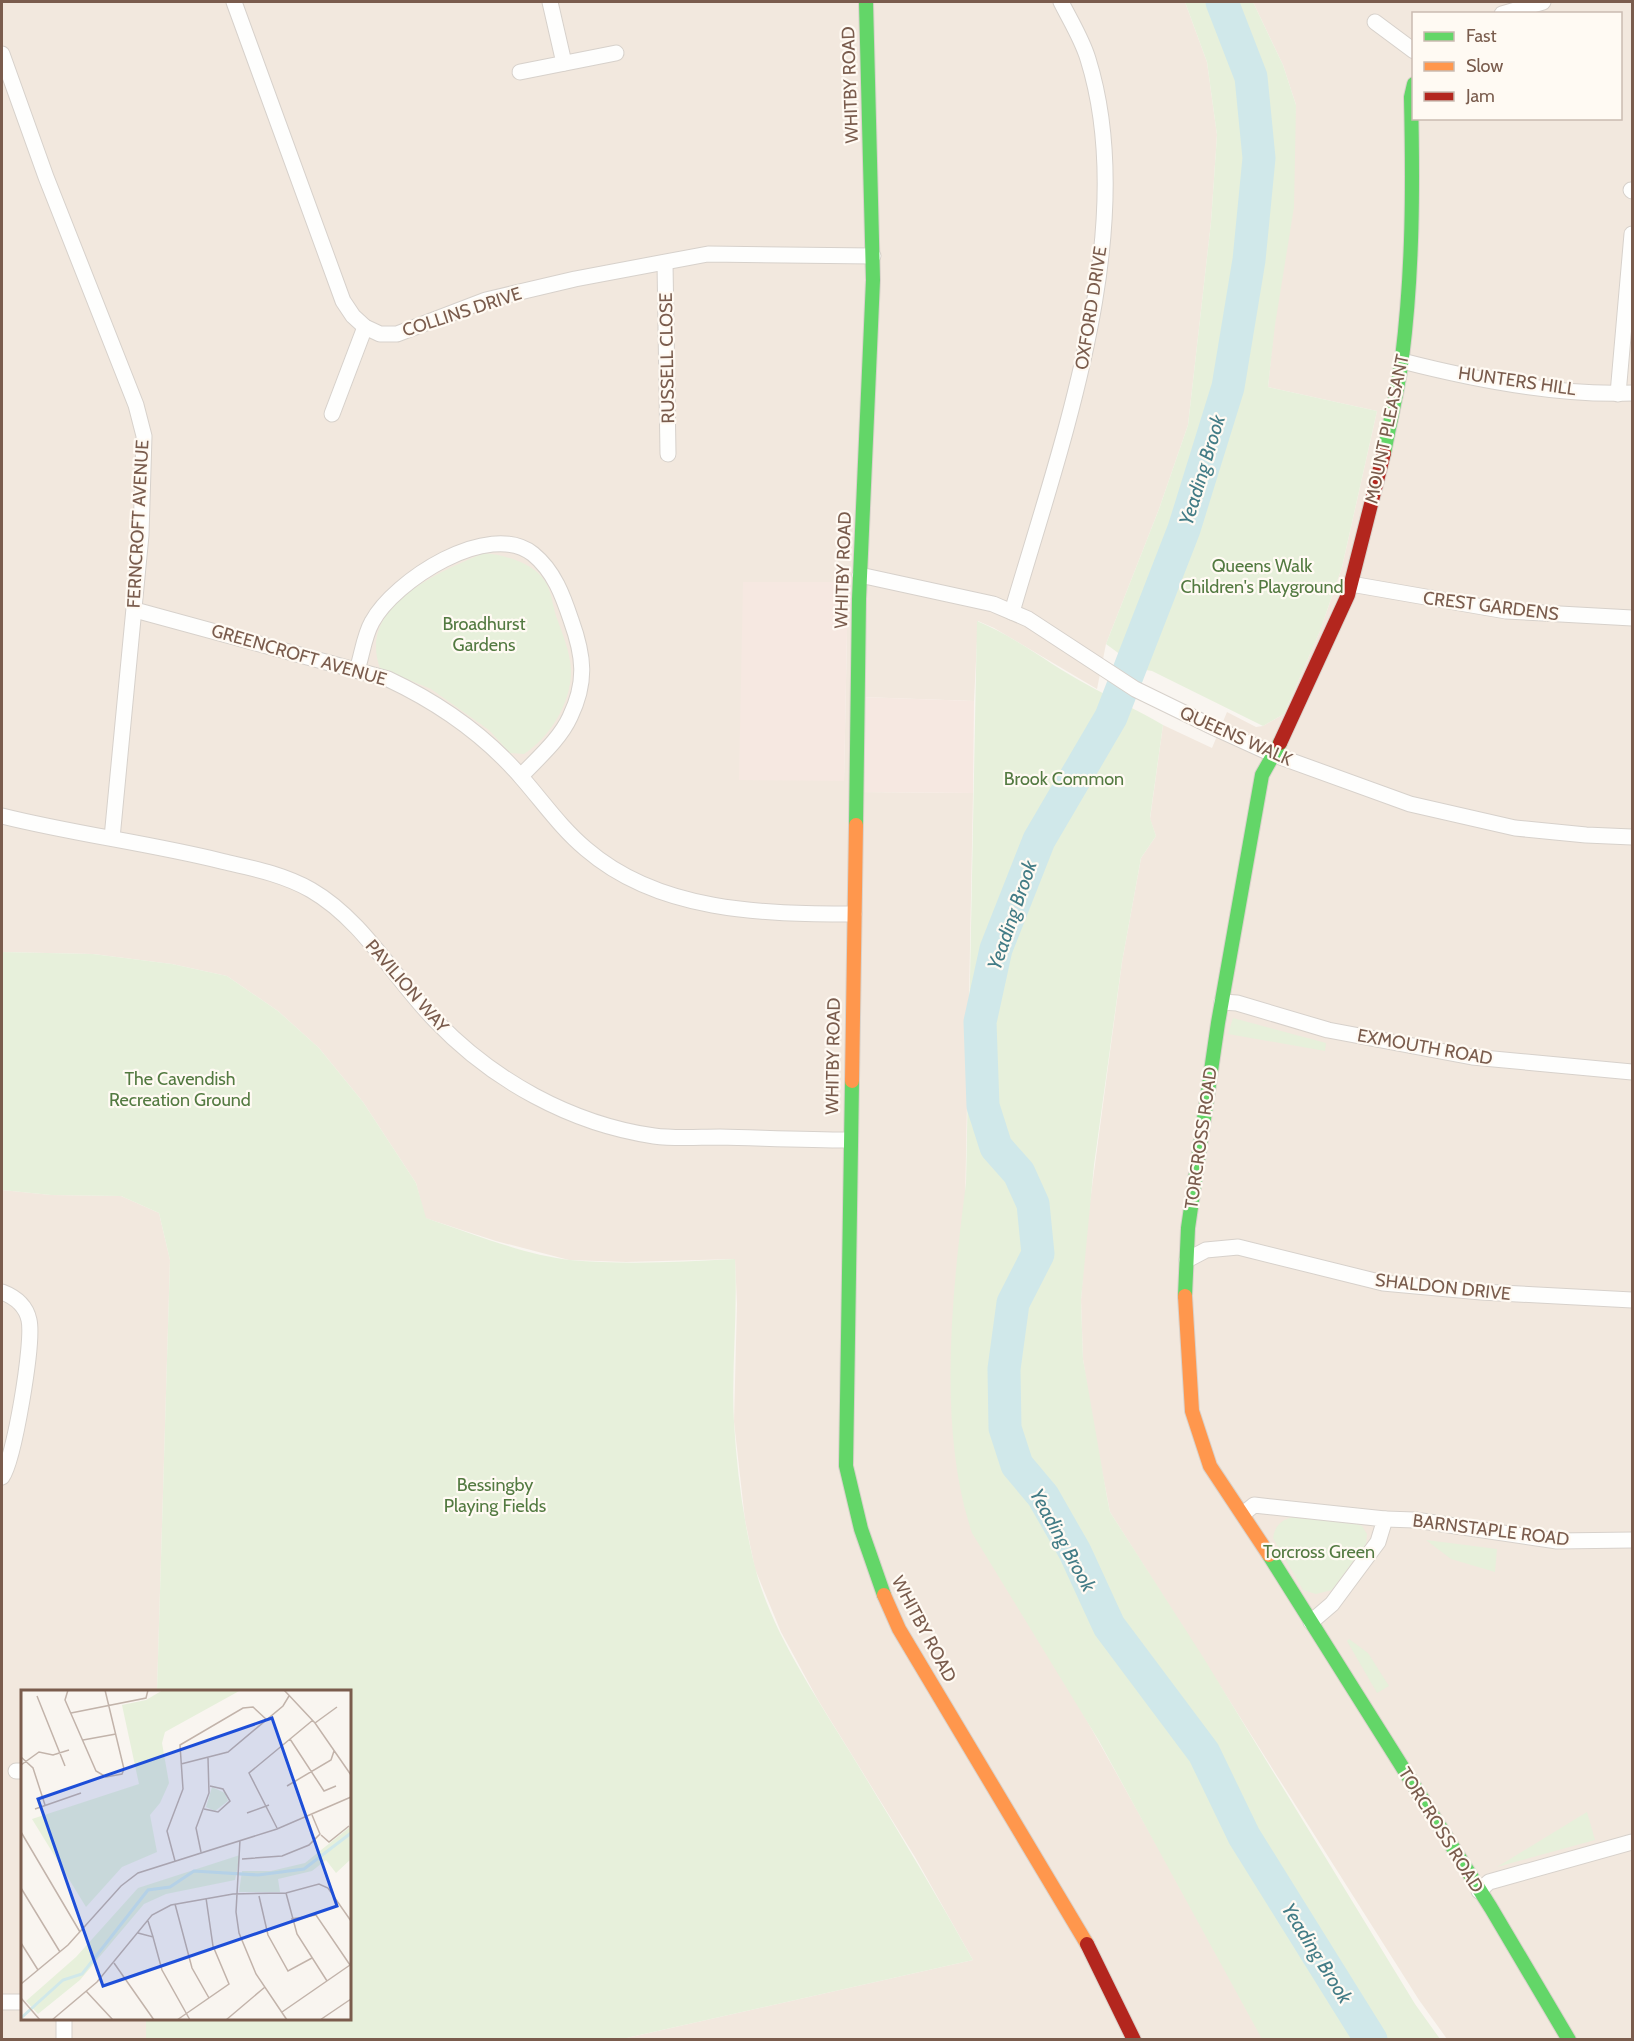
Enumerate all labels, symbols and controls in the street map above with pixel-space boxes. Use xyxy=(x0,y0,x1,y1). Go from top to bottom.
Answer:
legend xyxy=(1412,12,1622,120)
text: Fast xyxy=(1466,25,1497,47)
street label: WHITBY ROAD xyxy=(837,26,863,144)
text: Slow xyxy=(1466,55,1503,77)
text: Jam xyxy=(1465,85,1495,107)
street label: OXFORD DRIVE xyxy=(1070,245,1112,371)
street label: COLLINS DRIVE xyxy=(400,282,524,342)
street label: RUSSELL CLOSE xyxy=(655,292,679,424)
street label: MOUNT PLEASANT xyxy=(1360,352,1414,506)
street label: HUNTERS HILL xyxy=(1457,362,1577,400)
water label: Yeading Brook xyxy=(1174,411,1231,528)
street label: FERNCROFT AVENUE xyxy=(123,439,153,609)
street label: WHITBY ROAD xyxy=(830,511,856,629)
park label: Queens Walk Children's Playground xyxy=(1180,555,1344,598)
street label: CREST GARDENS xyxy=(1422,587,1560,625)
park label: Broadhurst Gardens xyxy=(442,613,526,656)
street label: GREENCROFT AVENUE xyxy=(209,619,389,691)
street label: QUEENS WALK xyxy=(1176,701,1296,771)
park label: Brook Common xyxy=(1004,768,1124,790)
water label: Yeading Brook xyxy=(982,856,1042,973)
street label: PAVILION WAY xyxy=(361,935,454,1038)
street label: WHITBY ROAD xyxy=(821,997,845,1115)
street label: EXMOUTH ROAD xyxy=(1356,1024,1494,1070)
street label: TORCROSS ROAD xyxy=(1180,1065,1222,1211)
park label: The Cavendish Recreation Ground xyxy=(109,1068,251,1111)
street label: SHALDON DRIVE xyxy=(1374,1269,1512,1305)
park label: Bessingby Playing Fields xyxy=(444,1474,546,1517)
water label: Yeading Brook xyxy=(1025,1484,1102,1597)
street label: BARNSTAPLE ROAD xyxy=(1411,1509,1571,1551)
park label: Torcross Green xyxy=(1263,1541,1375,1563)
street label: WHITBY ROAD xyxy=(887,1572,961,1686)
inset map xyxy=(21,1690,351,2020)
street label: TORCROSS ROAD xyxy=(1394,1763,1488,1897)
water label: Yeading Brook xyxy=(1277,1898,1358,2009)

